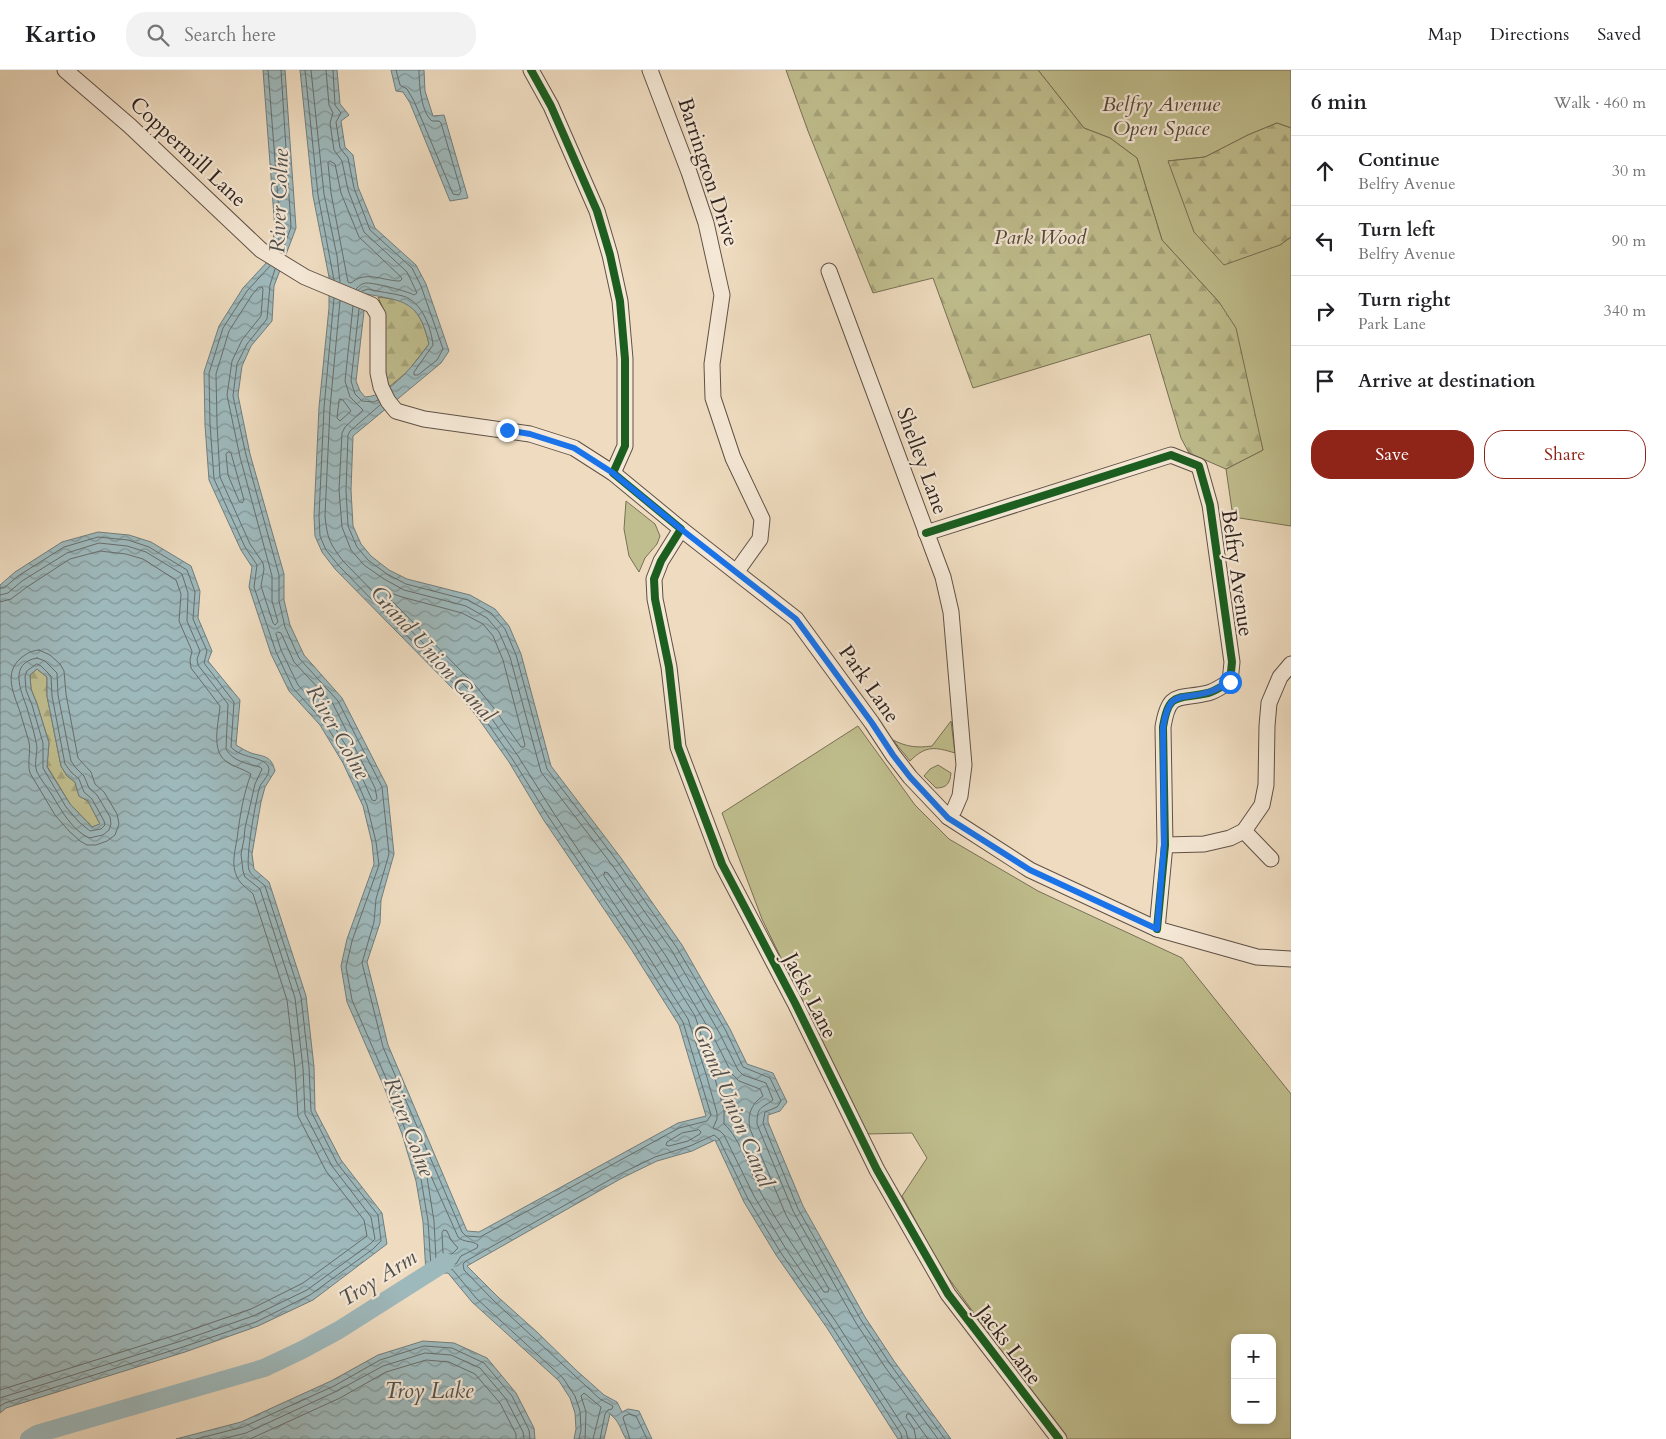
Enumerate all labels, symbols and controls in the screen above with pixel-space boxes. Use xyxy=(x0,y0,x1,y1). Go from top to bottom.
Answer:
search box xyxy=(126,12,476,57)
text: Kartio xyxy=(25,18,96,51)
icon: search xyxy=(144,21,172,49)
text: Search here xyxy=(184,22,276,48)
text: Map xyxy=(1428,22,1462,47)
text: Directions xyxy=(1490,22,1569,47)
text: Saved xyxy=(1597,22,1641,47)
text: 6 min xyxy=(1311,88,1367,117)
street label: Coppermill Lane xyxy=(123,90,253,214)
park label: Belfry Avenue Open Space xyxy=(1102,90,1221,143)
text: Walk · 460 m xyxy=(1554,92,1646,114)
street label: Barrington Drive xyxy=(670,94,746,250)
text: Continue xyxy=(1358,147,1440,173)
water label: River Colne xyxy=(262,148,296,254)
icon: ahead xyxy=(1311,157,1339,185)
text: 30 m xyxy=(1612,160,1646,182)
text: Belfry Avenue xyxy=(1358,173,1456,195)
text: Turn left xyxy=(1358,217,1435,243)
park label: Park Wood xyxy=(994,223,1087,252)
icon: left xyxy=(1311,227,1339,255)
text: 90 m xyxy=(1612,230,1646,252)
text: Belfry Avenue xyxy=(1358,243,1456,265)
text: Turn right xyxy=(1358,287,1450,313)
icon: right xyxy=(1311,297,1339,325)
text: 340 m xyxy=(1604,300,1646,322)
text: Park Lane xyxy=(1358,313,1426,335)
icon: arrive xyxy=(1311,367,1339,395)
text: Arrive at destination xyxy=(1358,368,1535,394)
street label: Shelley Lane xyxy=(889,404,955,518)
route end xyxy=(496,419,519,442)
button: Save xyxy=(1311,430,1474,479)
button: Share xyxy=(1484,430,1646,479)
street label: Belfry Avenue xyxy=(1214,508,1260,638)
water label: Grand Union Canal xyxy=(363,579,503,730)
street label: Park Lane xyxy=(832,639,906,729)
route start xyxy=(1219,671,1242,694)
water label: River Colne xyxy=(299,679,377,785)
street label: Jacks Lane xyxy=(775,945,844,1044)
water label: Grand Union Canal xyxy=(685,1020,781,1193)
water label: River Colne xyxy=(376,1073,442,1182)
water label: Troy Arm xyxy=(333,1242,423,1314)
street label: Jacks Lane xyxy=(968,1297,1049,1391)
map controls xyxy=(1231,1334,1276,1424)
button: + xyxy=(1231,1334,1276,1379)
water label: Troy Lake xyxy=(384,1376,474,1406)
button: − xyxy=(1231,1379,1276,1424)

